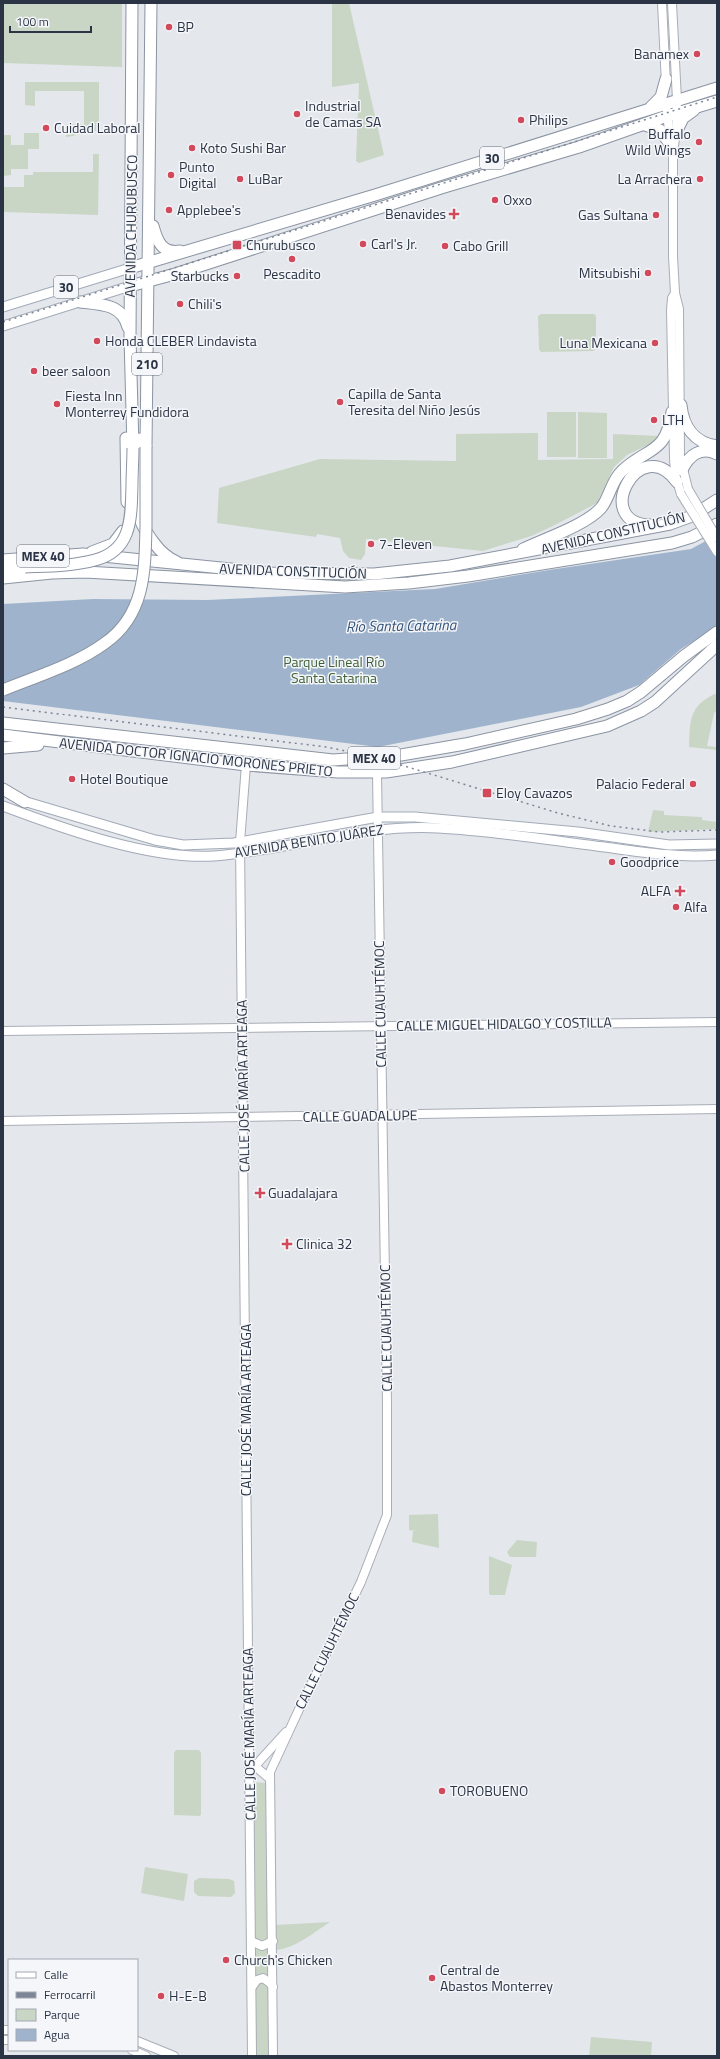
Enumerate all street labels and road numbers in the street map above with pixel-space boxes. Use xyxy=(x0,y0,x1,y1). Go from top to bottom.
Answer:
road number: 30 xyxy=(480,147,504,169)
street label: AVENIDA CHURUBUSCO xyxy=(119,154,142,297)
road number: 30 xyxy=(54,276,78,298)
road number: 210 xyxy=(132,353,162,375)
street label: AVENIDA CONSTITUCIÓN xyxy=(539,506,687,559)
road number: MEX 40 xyxy=(17,545,69,567)
street label: AVENIDA CONSTITUCIÓN xyxy=(219,557,367,584)
street label: AVENIDA DOCTOR IGNACIO MORONES PRIETO xyxy=(58,732,334,781)
road number: MEX 40 xyxy=(348,747,400,769)
street label: AVENIDA BENITO JUÁREZ xyxy=(233,818,385,863)
street label: CALLE CUAUHTÉMOC xyxy=(368,940,391,1068)
street label: CALLE JOSÉ MARÍA ARTEAGA xyxy=(230,999,255,1172)
street label: CALLE MIGUEL HIDALGO Y COSTILLA xyxy=(396,1011,613,1036)
street label: CALLE GUADALUPE xyxy=(302,1104,418,1127)
street label: CALLE CUAUHTÉMOC xyxy=(374,1264,397,1392)
street label: CALLE JOSÉ MARÍA ARTEAGA xyxy=(235,1323,256,1496)
street label: CALLE CUAUHTÉMOC xyxy=(289,1589,364,1713)
street label: CALLE JOSÉ MARÍA ARTEAGA xyxy=(236,1647,261,1820)

